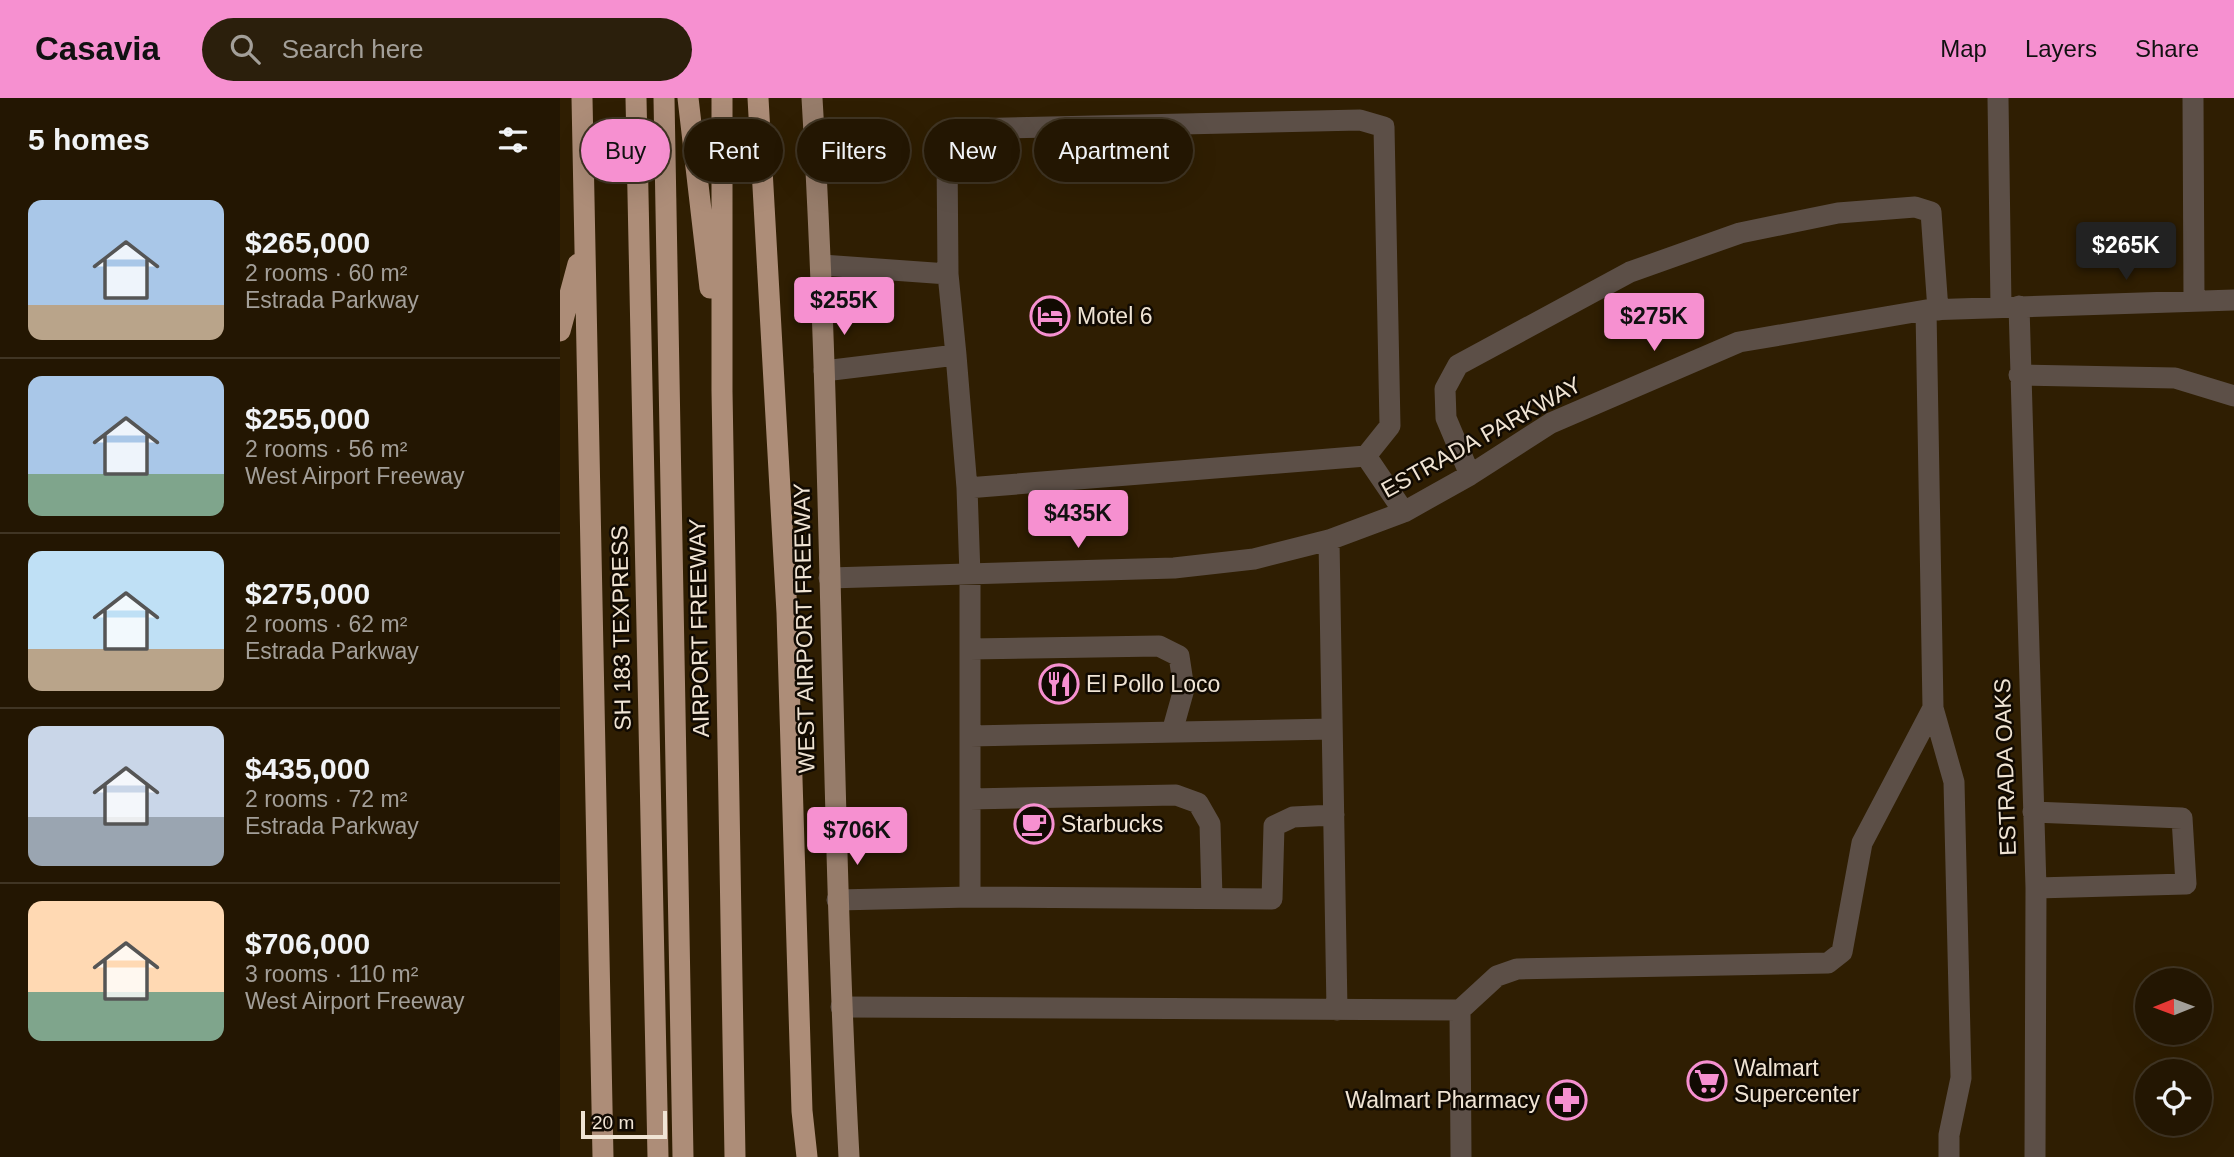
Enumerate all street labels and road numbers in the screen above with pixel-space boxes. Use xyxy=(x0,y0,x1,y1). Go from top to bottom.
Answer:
street label: ESTRADA PARKWAY xyxy=(1377,371,1585,503)
street label: WEST AIRPORT FREEWAY xyxy=(788,483,820,773)
street label: AIRPORT FREEWAY xyxy=(684,518,714,738)
street label: SH 183 TEXPRESS xyxy=(606,525,636,731)
street label: ESTRADA OAKS xyxy=(1989,678,2021,856)

